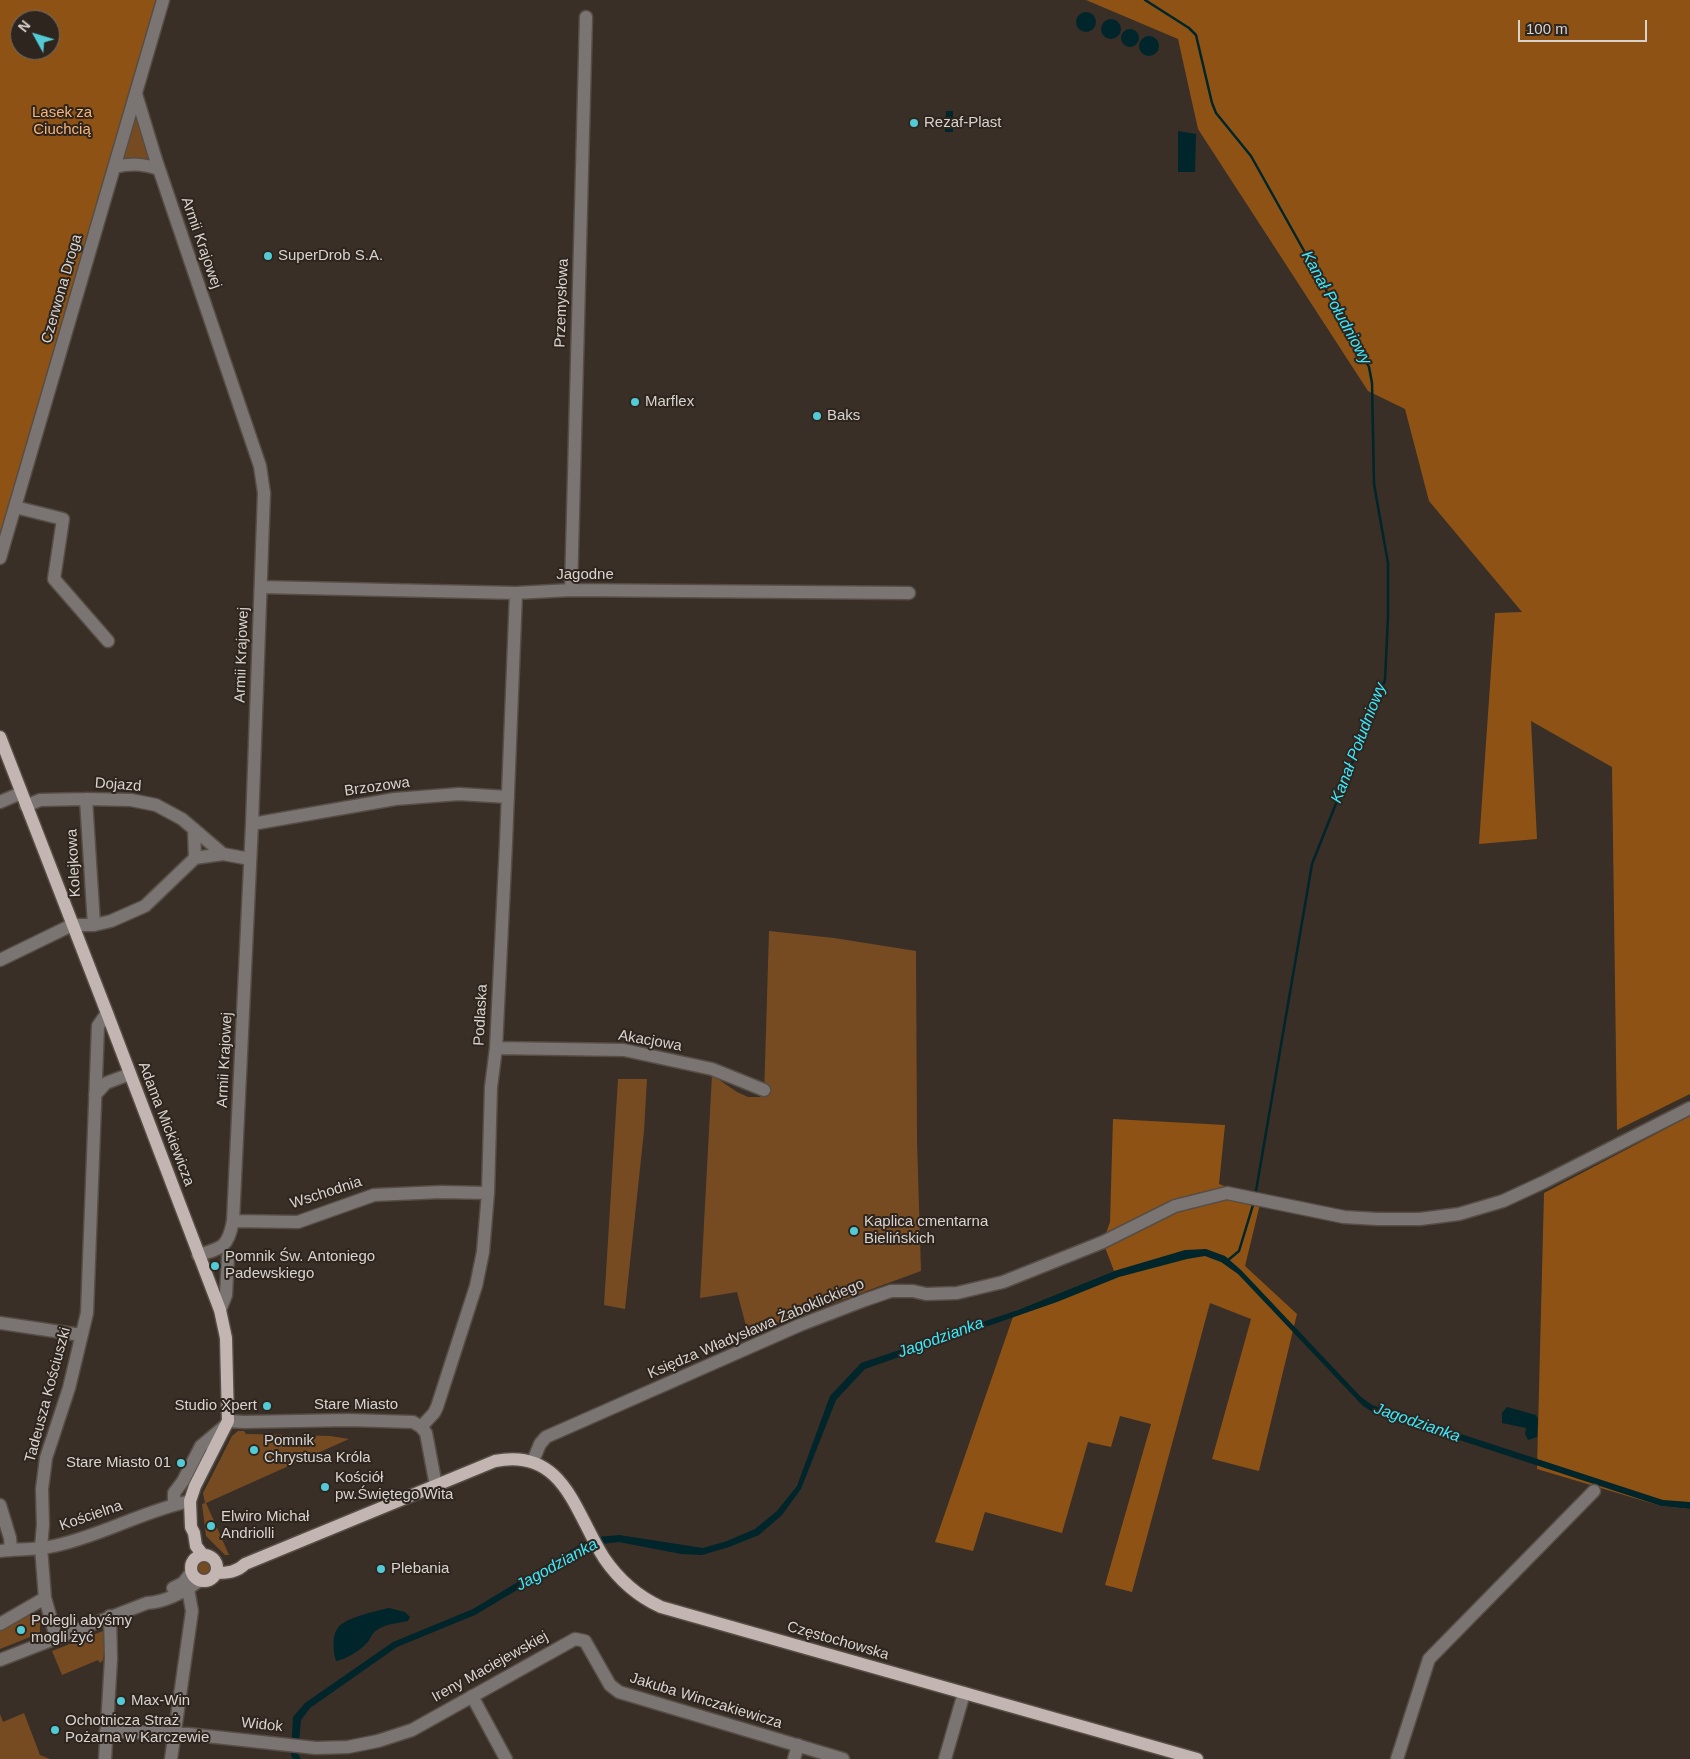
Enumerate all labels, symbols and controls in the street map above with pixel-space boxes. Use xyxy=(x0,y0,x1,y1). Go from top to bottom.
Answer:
north arrow xyxy=(10,10,60,60)
scale bar xyxy=(1520,10,1649,42)
text: N xyxy=(15,17,34,35)
text: 100 m xyxy=(1526,20,1568,37)
park label: Lasek za Ciuchcią xyxy=(32,104,92,139)
place label: Rezaf-Plast xyxy=(924,114,1002,132)
marker: Rezaf-Plast xyxy=(908,117,920,129)
street label: Armii Krajowej xyxy=(177,195,225,291)
street label: Czerwona Droga xyxy=(38,232,86,346)
place label: SuperDrob S.A. xyxy=(278,247,383,265)
water label: Kanał Południowy xyxy=(1297,248,1375,368)
marker: SuperDrob S.A. xyxy=(262,250,274,262)
street label: Przemysłowa xyxy=(551,258,573,348)
place label: Marflex xyxy=(645,393,694,411)
marker: Marflex xyxy=(629,396,641,408)
place label: Baks xyxy=(827,407,860,425)
marker: Baks xyxy=(811,410,823,422)
street label: Jagodne xyxy=(556,566,614,584)
street label: Armii Krajowej xyxy=(231,607,253,703)
water label: Kanał Południowy xyxy=(1327,680,1391,806)
street label: Dojazd xyxy=(94,774,142,796)
street label: Brzozowa xyxy=(343,774,411,800)
street label: Kolejkowa xyxy=(63,828,85,898)
street label: Podlaska xyxy=(470,984,492,1046)
street label: Armii Krajowej xyxy=(214,1012,236,1108)
street label: Akacjowa xyxy=(617,1027,683,1055)
street label: Adama Mickiewicza xyxy=(134,1059,198,1189)
street label: Wschodnia xyxy=(288,1173,364,1213)
place label: Kaplica cmentarna Bielińskich xyxy=(864,1213,988,1248)
marker: Kaplica cmentarna Bielińskich xyxy=(848,1225,860,1237)
place label: Pomnik Św. Antoniego Padewskiego xyxy=(225,1248,375,1283)
marker: Pomnik Św. Antoniego Padewskiego xyxy=(209,1260,221,1272)
street label: Księdza Władysława Żaboklickiego xyxy=(645,1275,867,1383)
water label: Jagodzianka xyxy=(896,1314,986,1362)
street label: Tadeusza Kościuszki xyxy=(21,1325,75,1465)
street label: Stare Miasto xyxy=(314,1396,398,1414)
place label: Studio Xpert xyxy=(174,1397,257,1415)
water label: Jagodzianka xyxy=(1371,1399,1463,1447)
marker: Studio Xpert xyxy=(261,1400,273,1412)
place label: Pomnik Chrystusa Króla xyxy=(264,1432,371,1467)
marker: Pomnik Chrystusa Króla xyxy=(248,1444,260,1456)
place label: Stare Miasto 01 xyxy=(66,1454,171,1472)
marker: Stare Miasto 01 xyxy=(175,1457,187,1469)
place label: Kościół pw.Świętego Wita xyxy=(335,1469,453,1504)
marker: Kościół pw.Świętego Wita xyxy=(319,1481,331,1493)
street label: Kościelna xyxy=(57,1497,125,1535)
place label: Elwiro Michał Andriolli xyxy=(221,1508,309,1543)
marker: Elwiro Michał Andriolli xyxy=(205,1520,217,1532)
water label: Jagodzianka xyxy=(513,1535,601,1595)
place label: Plebania xyxy=(391,1560,449,1578)
marker: Plebania xyxy=(375,1563,387,1575)
place label: Polegli abyśmy mogli żyć xyxy=(31,1612,132,1647)
street label: Częstochowska xyxy=(785,1618,891,1664)
marker: Polegli abyśmy mogli żyć xyxy=(15,1624,27,1636)
street label: Ireny Maciejewskiej xyxy=(429,1628,551,1706)
street label: Jakuba Winczakiewicza xyxy=(628,1669,784,1733)
place label: Max-Win xyxy=(131,1692,190,1710)
marker: Max-Win xyxy=(115,1695,127,1707)
place label: Ochotnicza Straż Pożarna w Karczewie xyxy=(65,1712,209,1747)
street label: Widok xyxy=(240,1714,284,1736)
marker: Ochotnicza Straż Pożarna w Karczewie xyxy=(49,1724,61,1736)

